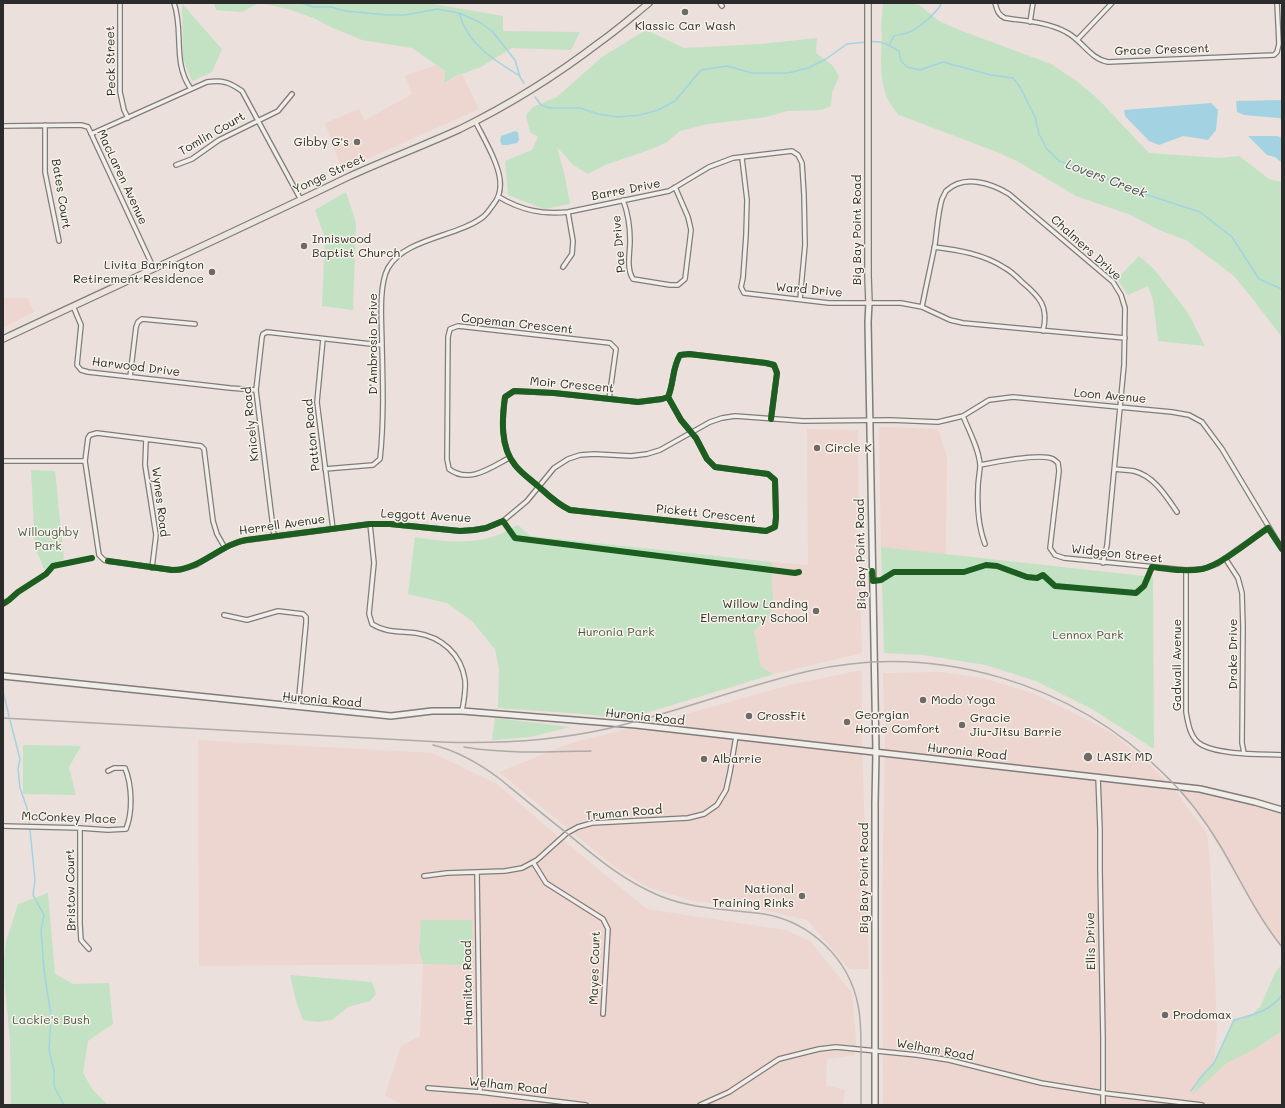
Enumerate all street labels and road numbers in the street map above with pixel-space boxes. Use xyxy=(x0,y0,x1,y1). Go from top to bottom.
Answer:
street label: Peck Street xyxy=(103,26,119,96)
street label: Grace Crescent xyxy=(1114,41,1210,59)
street label: Tomlin Court xyxy=(176,109,248,159)
street label: MacLaren Avenue xyxy=(94,127,150,227)
street label: Yonge Street xyxy=(291,151,367,197)
street label: Bates Court xyxy=(48,158,74,230)
street label: Big Bay Point Road xyxy=(850,175,864,285)
street label: Barre Drive xyxy=(590,176,662,204)
street label: Chalmers Drive xyxy=(1048,212,1124,284)
street label: Pae Drive xyxy=(609,215,629,273)
street label: Ward Drive xyxy=(775,280,843,300)
street label: D'Ambrosio Drive xyxy=(366,293,380,395)
street label: Copeman Crescent xyxy=(460,311,574,337)
street label: Harwood Drive xyxy=(91,354,181,380)
street label: Moir Crescent xyxy=(529,374,615,396)
street label: Knicely Road xyxy=(240,386,262,462)
street label: Loon Avenue xyxy=(1073,386,1147,406)
street label: Patton Road xyxy=(301,398,323,472)
street label: Wynes Road xyxy=(149,466,171,538)
street label: Big Bay Point Road xyxy=(853,499,869,609)
street label: Pickett Crescent xyxy=(655,502,757,526)
street label: Leggott Avenue xyxy=(380,506,472,526)
street label: Herrell Avenue xyxy=(238,512,326,538)
street label: Widgeon Street xyxy=(1070,542,1164,566)
street label: Drake Drive xyxy=(1226,618,1240,690)
street label: Gadwall Avenue xyxy=(1170,619,1184,711)
street label: Huronia Road xyxy=(282,689,362,711)
street label: Huronia Road xyxy=(605,706,685,728)
street label: Huronia Road xyxy=(927,741,1007,763)
street label: Truman Road xyxy=(585,802,663,824)
street label: McConkey Place xyxy=(21,809,117,827)
street label: Big Bay Point Road xyxy=(857,823,871,933)
street label: Bristow Court xyxy=(63,849,79,931)
street label: Ellis Drive xyxy=(1083,912,1099,970)
street label: Mayes Court xyxy=(587,931,603,1005)
street label: Hamilton Road xyxy=(460,940,476,1026)
street label: Welham Road xyxy=(895,1036,975,1064)
street label: Welham Road xyxy=(468,1075,548,1097)

